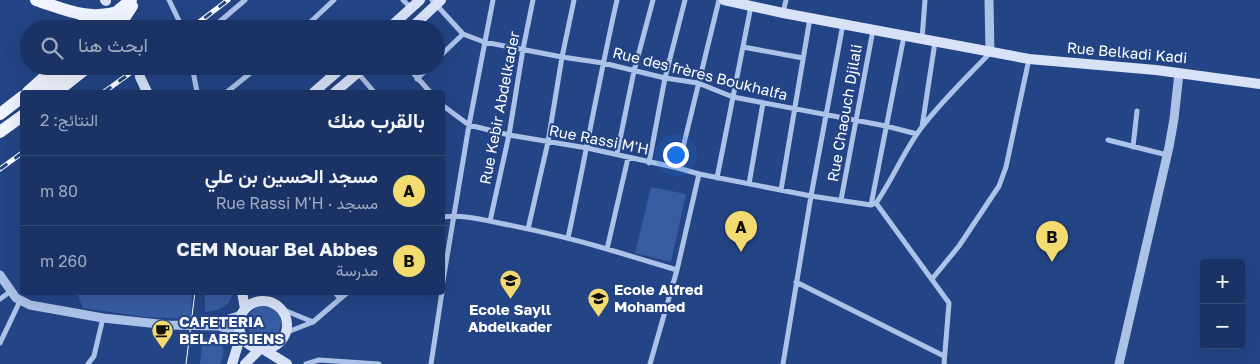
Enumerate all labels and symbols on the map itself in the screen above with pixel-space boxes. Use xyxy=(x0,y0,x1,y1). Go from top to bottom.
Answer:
street label: Rue Kebir Abdelkader xyxy=(475,30,523,186)
street label: Rue Belkadi Kadi xyxy=(1066,38,1188,66)
street label: Rue des frères Boukhalfa xyxy=(611,43,789,103)
street label: Rue Chaouch Djilali xyxy=(823,43,865,183)
street label: Rue Rassi M'H xyxy=(548,121,651,158)
your location xyxy=(663,142,689,168)
pin: A xyxy=(725,211,757,252)
pin: B xyxy=(1036,221,1068,262)
school or university icon: Ecole Sayll Abdelkader xyxy=(498,269,522,300)
place label: Ecole Alfred Mohamed xyxy=(614,280,703,315)
school or university icon: Ecole Alfred Mohamed xyxy=(586,287,610,318)
place label: Ecole Sayll Abdelkader xyxy=(468,300,552,335)
place label: CAFETERIA BELABESIENS xyxy=(179,312,284,347)
cafe icon: CAFETERIA BELABESIENS xyxy=(151,319,175,350)

